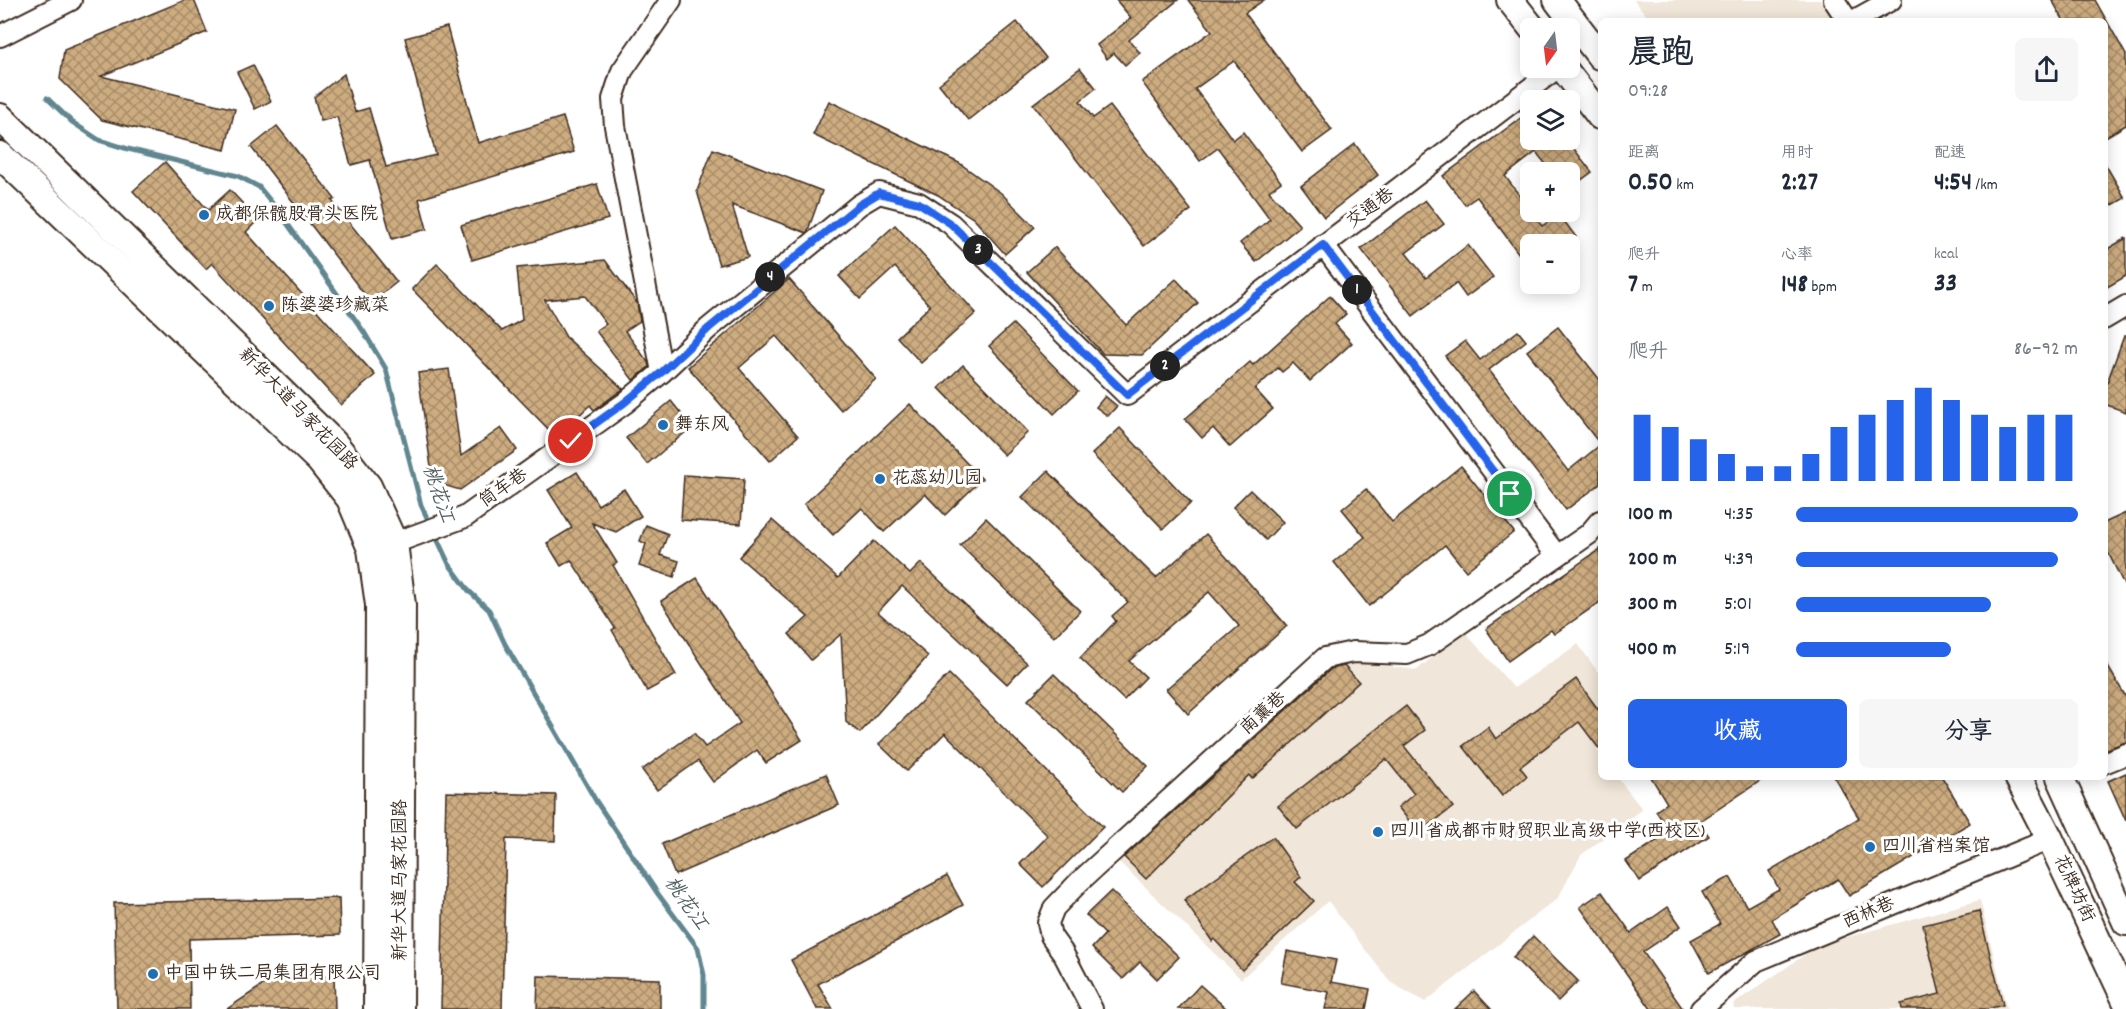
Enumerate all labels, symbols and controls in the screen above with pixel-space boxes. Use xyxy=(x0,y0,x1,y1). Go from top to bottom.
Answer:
north arrow xyxy=(1520,18,1580,78)
map controls xyxy=(1520,18,1580,294)
text: 晨跑 xyxy=(1628,32,1694,79)
button: share xyxy=(2015,38,2078,101)
text: 09:28 xyxy=(1628,78,1668,106)
button: layers xyxy=(1520,90,1580,150)
text: 距离 xyxy=(1628,142,1660,165)
text: 用时 xyxy=(1781,142,1813,165)
text: 配速 xyxy=(1934,142,1966,165)
button: + xyxy=(1520,162,1580,222)
text: 0.50 xyxy=(1628,165,1673,202)
text: 2:27 xyxy=(1781,165,1818,202)
text: 4:54 xyxy=(1934,165,1972,202)
text: km xyxy=(1673,174,1694,197)
text: /km xyxy=(1972,174,1998,197)
street label: 交通巷 xyxy=(1342,183,1400,235)
place label: 成都保髋股骨头医院 xyxy=(216,203,378,228)
marker: 成都保髋股骨头医院 xyxy=(197,208,211,222)
button: − xyxy=(1520,234,1580,294)
pin: 3 xyxy=(963,235,993,265)
text: 3 xyxy=(974,238,982,261)
text: kcal xyxy=(1934,243,1958,266)
text: 爬升 xyxy=(1628,244,1660,267)
text: 心率 xyxy=(1781,244,1813,267)
pin: 4 xyxy=(755,262,785,292)
text: 4 xyxy=(767,265,773,288)
text: 33 xyxy=(1934,266,1957,303)
text: 7 xyxy=(1628,267,1638,304)
text: 148 xyxy=(1781,267,1808,304)
pin: 1 xyxy=(1342,275,1372,305)
text: m xyxy=(1638,276,1653,299)
text: bpm xyxy=(1808,276,1837,299)
text: 1 xyxy=(1355,278,1359,301)
place label: 陈婆婆珍藏菜 xyxy=(281,294,389,319)
marker: 陈婆婆珍藏菜 xyxy=(262,299,276,313)
text: 86–92 m xyxy=(2014,336,2078,364)
text: 爬升 xyxy=(1628,339,1668,367)
street label: 新华大道马家花园路 xyxy=(232,343,362,477)
pin: 2 xyxy=(1150,351,1180,381)
text: 2 xyxy=(1162,354,1169,377)
place label: 舞东风 xyxy=(675,413,729,438)
pin xyxy=(545,415,596,466)
marker: 舞东风 xyxy=(656,418,670,432)
icon: check xyxy=(554,424,587,457)
water label: 桃花江 xyxy=(414,461,460,528)
street label: 筒车巷 xyxy=(475,463,533,515)
place label: 花蕊幼儿园 xyxy=(892,467,982,492)
pin xyxy=(1484,468,1535,519)
marker: 花蕊幼儿园 xyxy=(873,472,887,486)
icon: arrive xyxy=(1493,477,1526,510)
text: 100 m xyxy=(1628,501,1673,529)
text: 4:35 xyxy=(1724,501,1754,529)
text: 200 m xyxy=(1628,546,1677,574)
text: 4:39 xyxy=(1724,546,1754,574)
text: 300 m xyxy=(1628,591,1677,619)
text: 5:01 xyxy=(1724,591,1752,619)
text: 400 m xyxy=(1628,636,1676,664)
text: 5:19 xyxy=(1724,636,1750,664)
street label: 南薰巷 xyxy=(1236,687,1292,741)
button: 收藏 xyxy=(1628,699,1847,768)
button: 分享 xyxy=(1859,699,2078,768)
street label: 新华大道马家花园路 xyxy=(389,799,414,961)
place label: 四川省成都市财贸职业高级中学(西校区) xyxy=(1390,820,1705,845)
marker: 四川省成都市财贸职业高级中学(西校区) xyxy=(1371,825,1385,839)
place label: 四川省档案馆 xyxy=(1882,835,1990,860)
marker: 四川省档案馆 xyxy=(1863,840,1877,854)
street label: 花牌坊街 xyxy=(2046,851,2100,927)
water label: 桃花江 xyxy=(656,871,714,937)
street label: 西林巷 xyxy=(1839,892,1899,936)
place label: 中国中铁二局集团有限公司 xyxy=(165,962,381,987)
marker: 中国中铁二局集团有限公司 xyxy=(146,967,160,981)

